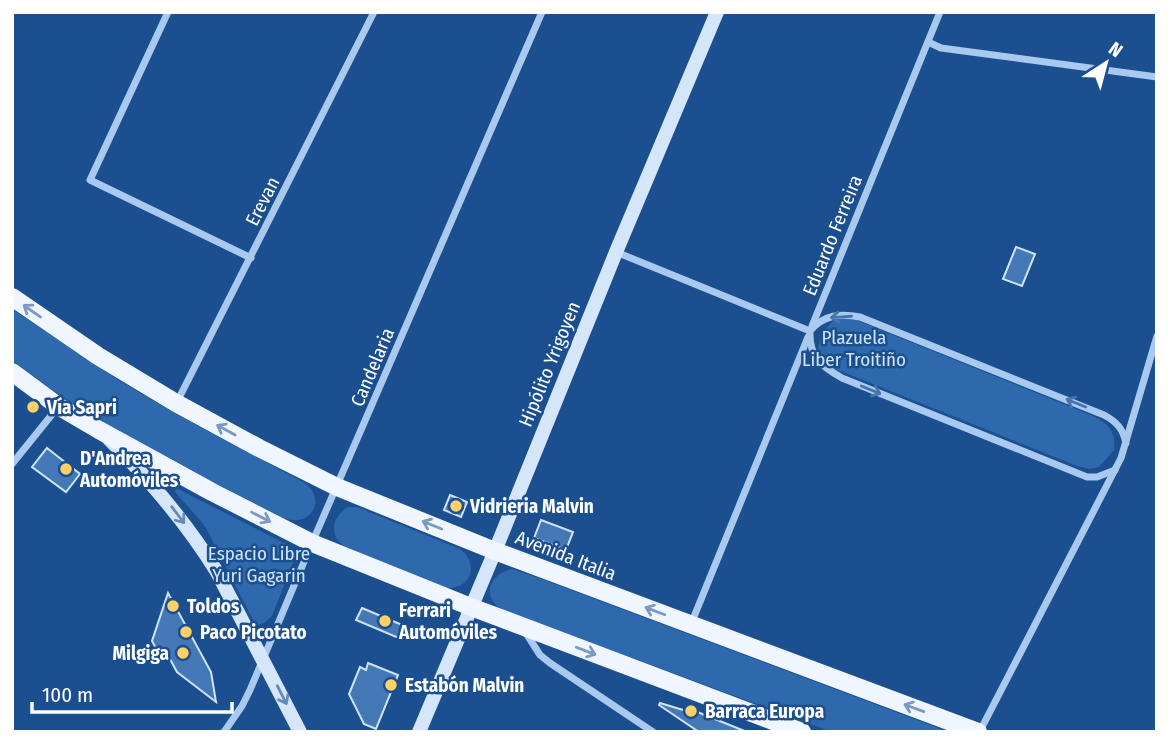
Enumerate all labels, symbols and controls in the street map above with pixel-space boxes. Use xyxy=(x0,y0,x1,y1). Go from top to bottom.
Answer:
north arrow xyxy=(1071,28,1141,98)
text: N xyxy=(1104,37,1127,62)
street label: Eduardo Ferreira xyxy=(798,172,867,299)
street label: Erevan xyxy=(240,173,284,229)
street label: Hipólito Yrigoyen xyxy=(514,298,585,430)
one-way arrow xyxy=(23,304,42,318)
one-way arrow xyxy=(830,311,853,324)
street label: Candelaria xyxy=(346,324,399,410)
park label: Plazuela Liber Troitiño xyxy=(802,326,906,371)
one-way arrow xyxy=(859,384,881,397)
place label: Vía Sapri xyxy=(46,396,117,419)
one-way arrow xyxy=(1066,396,1087,409)
marker: Vía Sapri xyxy=(25,399,41,415)
one-way arrow xyxy=(216,423,236,437)
place label: D'Andrea Automóviles xyxy=(79,447,179,492)
marker: D'Andrea Automóviles xyxy=(58,461,74,477)
place label: Vidrieria Malvin xyxy=(469,495,594,518)
marker: Vidrieria Malvin xyxy=(448,498,464,514)
one-way arrow xyxy=(171,506,186,524)
one-way arrow xyxy=(250,511,271,525)
one-way arrow xyxy=(421,518,443,531)
street label: Avenida Italia xyxy=(512,526,619,585)
park label: Espacio Libre Yuri Gagarin xyxy=(208,542,310,587)
place label: Toldos xyxy=(187,595,240,618)
marker: Toldos xyxy=(165,598,181,614)
place label: Ferrari Automóviles xyxy=(398,599,498,644)
one-way arrow xyxy=(645,604,667,617)
marker: Ferrari Automóviles xyxy=(377,613,393,629)
place label: Paco Picotato xyxy=(200,621,307,644)
marker: Paco Picotato xyxy=(178,624,194,640)
place label: Milgiga xyxy=(112,642,169,665)
marker: Milgiga xyxy=(175,645,191,661)
one-way arrow xyxy=(574,645,596,658)
scale bar xyxy=(32,670,231,714)
place label: Estabón Malvin xyxy=(405,674,524,697)
marker: Estabón Malvin xyxy=(383,677,399,693)
text: 100 m xyxy=(42,682,93,708)
one-way arrow xyxy=(275,684,289,705)
place label: Barraca Europa xyxy=(705,700,824,723)
one-way arrow xyxy=(904,701,926,713)
marker: Barraca Europa xyxy=(683,703,699,719)

